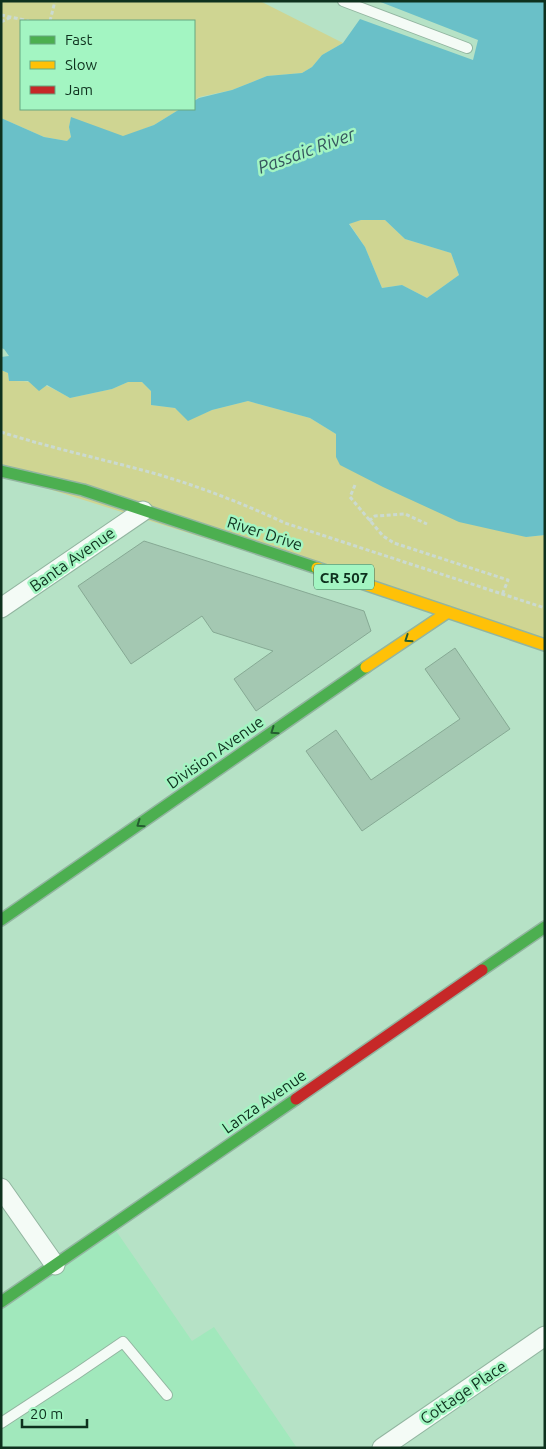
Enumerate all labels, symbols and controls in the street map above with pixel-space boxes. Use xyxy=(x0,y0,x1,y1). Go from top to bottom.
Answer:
legend xyxy=(20,20,195,110)
text: Fast xyxy=(65,31,93,48)
text: Slow xyxy=(65,56,98,73)
text: Jam xyxy=(65,81,93,98)
water label: Passaic River xyxy=(255,123,358,177)
street label: River Drive xyxy=(225,512,305,554)
street label: Banta Avenue xyxy=(26,523,118,595)
road number: CR 507 xyxy=(314,564,374,590)
one-way arrow xyxy=(404,633,413,642)
street label: Division Avenue xyxy=(163,712,267,792)
one-way arrow xyxy=(270,725,279,734)
one-way arrow xyxy=(136,818,146,827)
street label: Lanza Avenue xyxy=(218,1065,310,1137)
street label: Cottage Place xyxy=(417,1357,509,1427)
scale bar xyxy=(22,1396,88,1428)
text: 20 m xyxy=(30,1405,63,1422)

